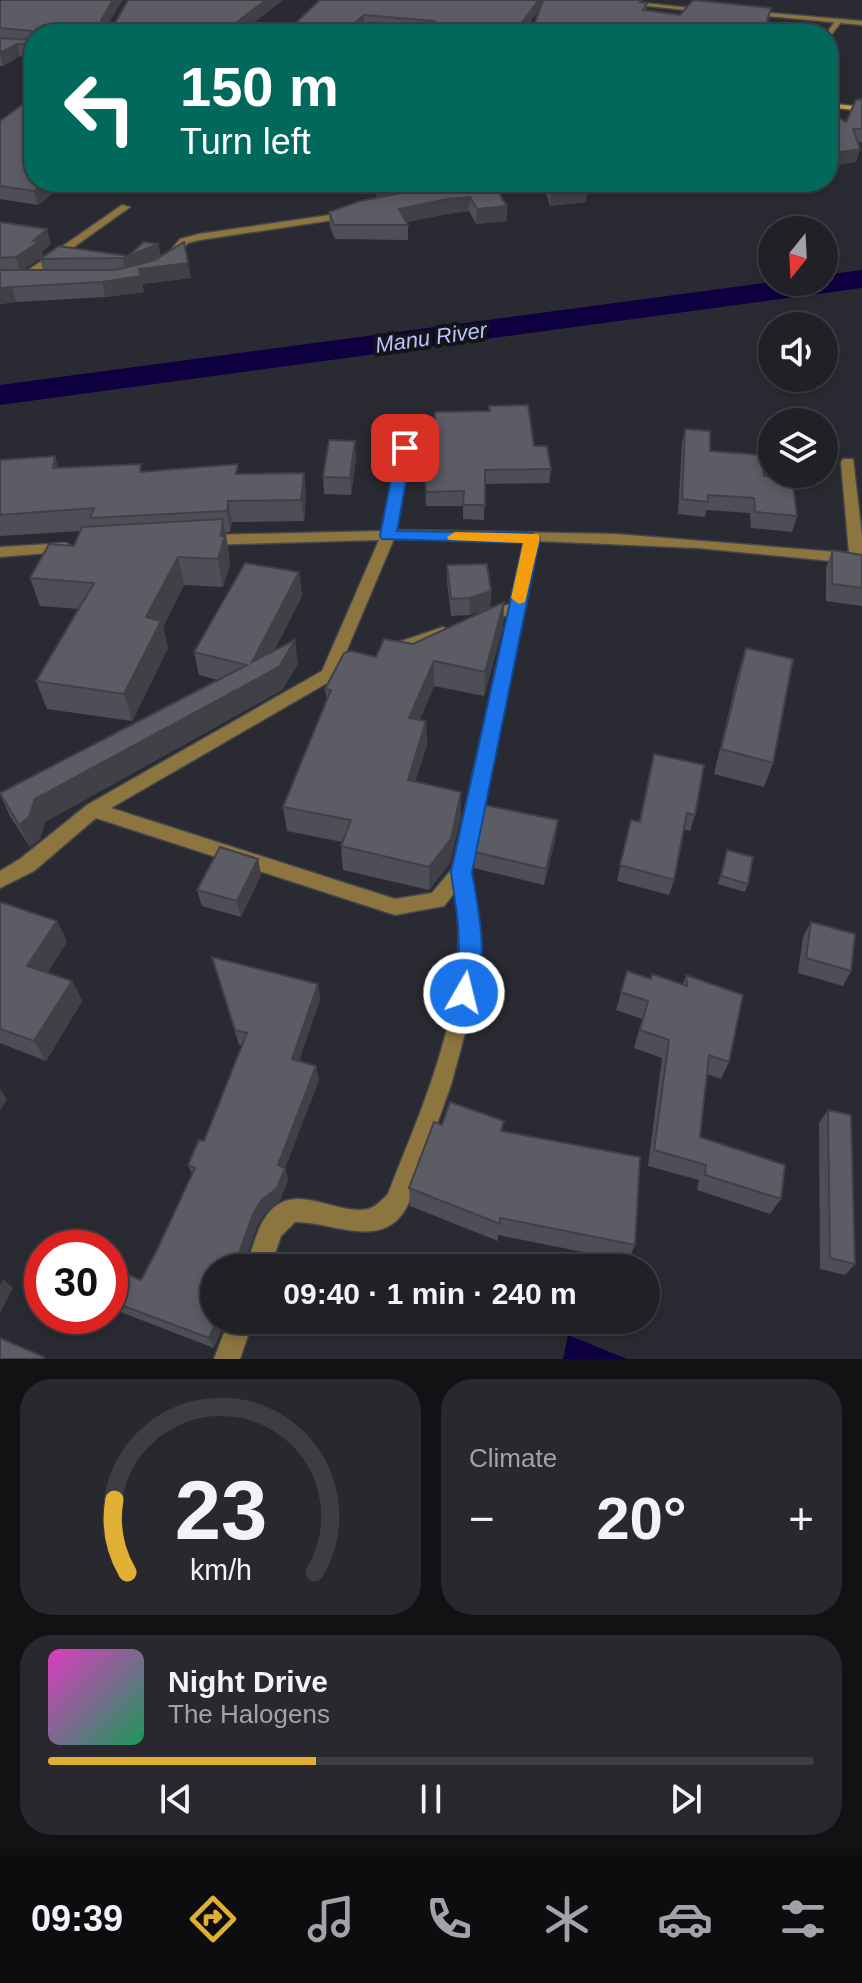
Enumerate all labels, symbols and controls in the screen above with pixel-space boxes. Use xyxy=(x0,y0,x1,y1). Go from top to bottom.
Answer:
text: 150 m xyxy=(180,55,339,118)
icon: left xyxy=(48,56,152,160)
text: Turn left xyxy=(180,121,311,162)
north arrow xyxy=(758,216,838,296)
map controls xyxy=(758,216,838,488)
button: sound xyxy=(758,312,838,392)
water label: Manu River xyxy=(374,317,490,358)
button: layers xyxy=(758,408,838,488)
pin xyxy=(371,414,439,482)
icon: arrive xyxy=(383,426,427,470)
position arrow xyxy=(422,951,506,1035)
speed limit sign: 30 xyxy=(24,1230,128,1334)
text: 09:40 · 1 min · 240 m xyxy=(283,1277,577,1310)
text: Climate xyxy=(469,1443,557,1473)
text: 23 xyxy=(174,1464,267,1557)
text: 20° xyxy=(596,1485,687,1552)
text: − xyxy=(469,1494,495,1543)
text: + xyxy=(788,1494,814,1543)
text: km/h xyxy=(190,1554,251,1586)
text: Night Drive xyxy=(168,1665,328,1698)
text: The Halogens xyxy=(168,1699,330,1729)
icon: previous xyxy=(154,1777,198,1821)
icon: pause xyxy=(409,1777,453,1821)
icon: next xyxy=(664,1777,708,1821)
icon: directions xyxy=(185,1891,241,1947)
icon: music xyxy=(303,1891,359,1947)
icon: phone xyxy=(421,1891,477,1947)
icon: climate xyxy=(539,1891,595,1947)
icon: car xyxy=(657,1891,713,1947)
icon: filters xyxy=(775,1891,831,1947)
text: 09:39 xyxy=(31,1898,123,1939)

